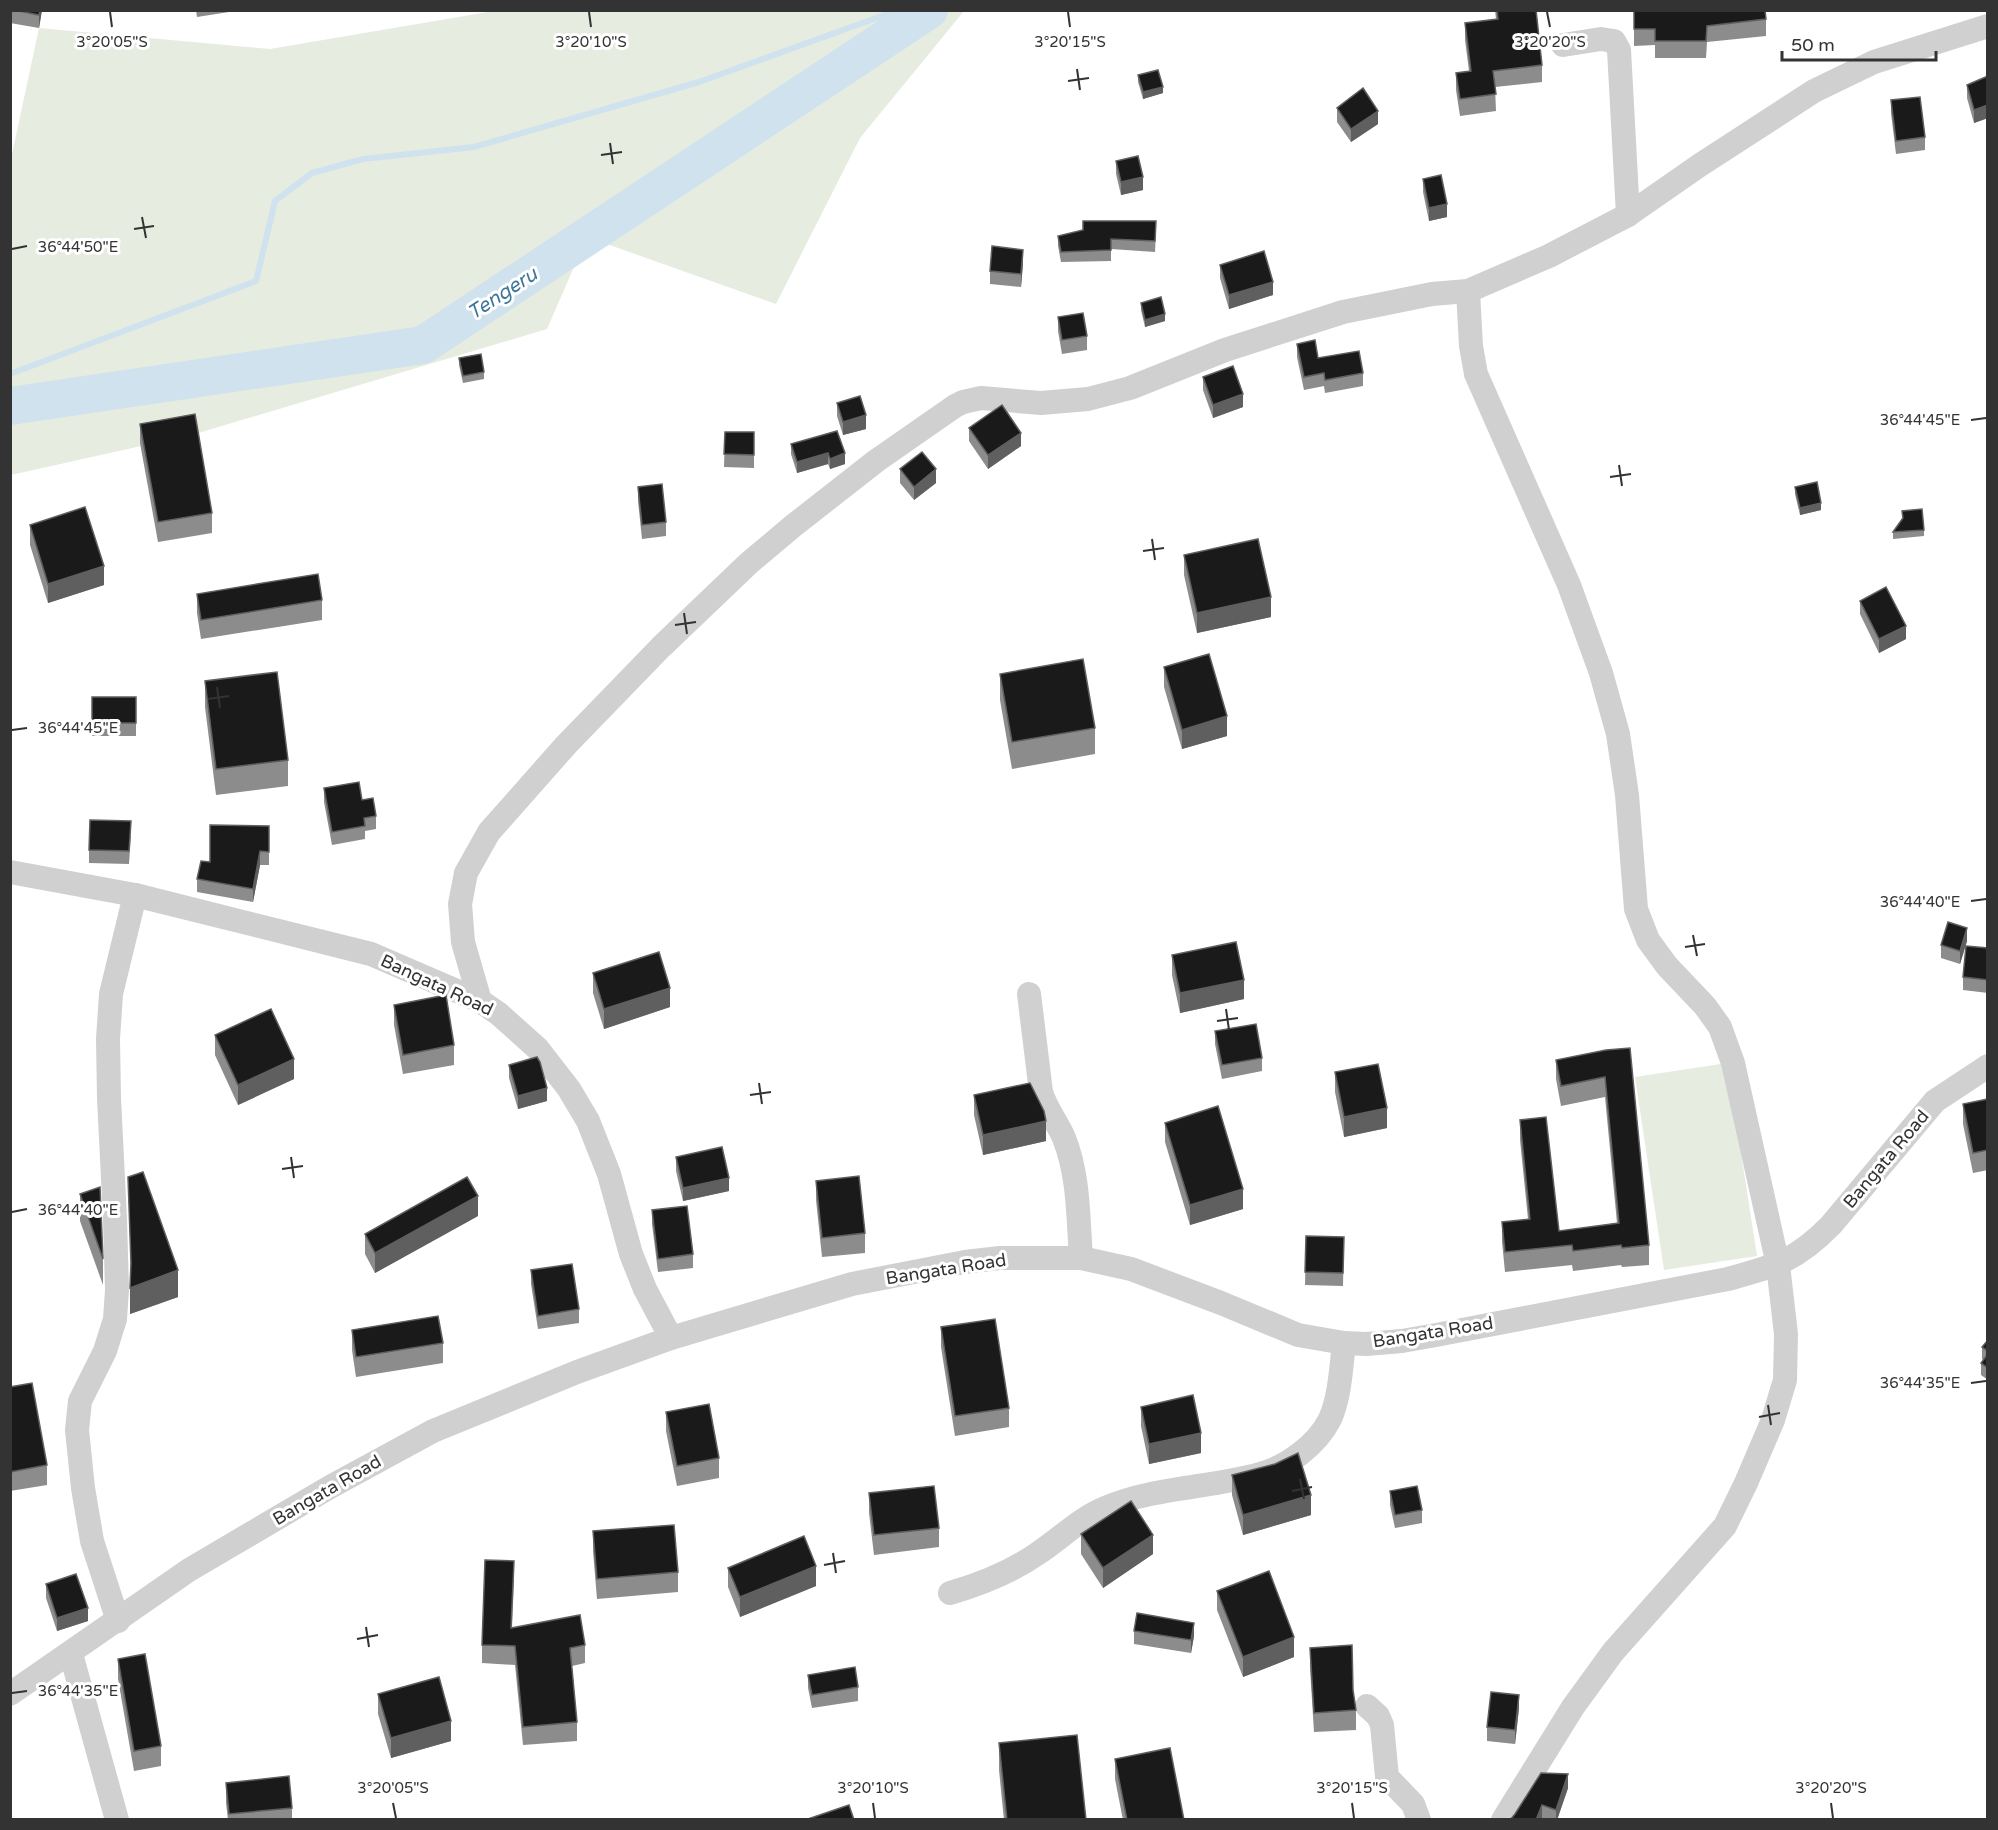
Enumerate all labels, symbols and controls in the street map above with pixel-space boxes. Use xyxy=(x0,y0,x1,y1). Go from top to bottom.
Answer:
scale bar xyxy=(1782,24,1936,62)
text: 3°20'05"S xyxy=(76,33,148,51)
text: 3°20'10"S xyxy=(555,33,627,51)
text: 3°20'15"S xyxy=(1034,33,1106,51)
text: 3°20'20"S xyxy=(1514,33,1586,51)
text: 50 m xyxy=(1791,34,1835,56)
text: 36°44'50"E xyxy=(38,238,118,256)
water label: Tengeru xyxy=(463,261,543,325)
text: 36°44'45"E xyxy=(1880,411,1960,429)
text: 36°44'45"E xyxy=(38,719,118,737)
text: 36°44'40"E xyxy=(1880,893,1960,911)
street label: Bangata Road xyxy=(377,949,497,1021)
street label: Bangata Road xyxy=(1838,1105,1934,1213)
text: 36°44'40"E xyxy=(38,1201,118,1219)
street label: Bangata Road xyxy=(884,1249,1008,1289)
street label: Bangata Road xyxy=(1371,1312,1495,1352)
text: 36°44'35"E xyxy=(1880,1374,1960,1392)
street label: Bangata Road xyxy=(269,1450,385,1530)
text: 36°44'35"E xyxy=(38,1682,118,1700)
text: 3°20'05"S xyxy=(357,1779,429,1797)
text: 3°20'10"S xyxy=(837,1779,909,1797)
text: 3°20'15"S xyxy=(1316,1779,1388,1797)
text: 3°20'20"S xyxy=(1795,1779,1867,1797)

